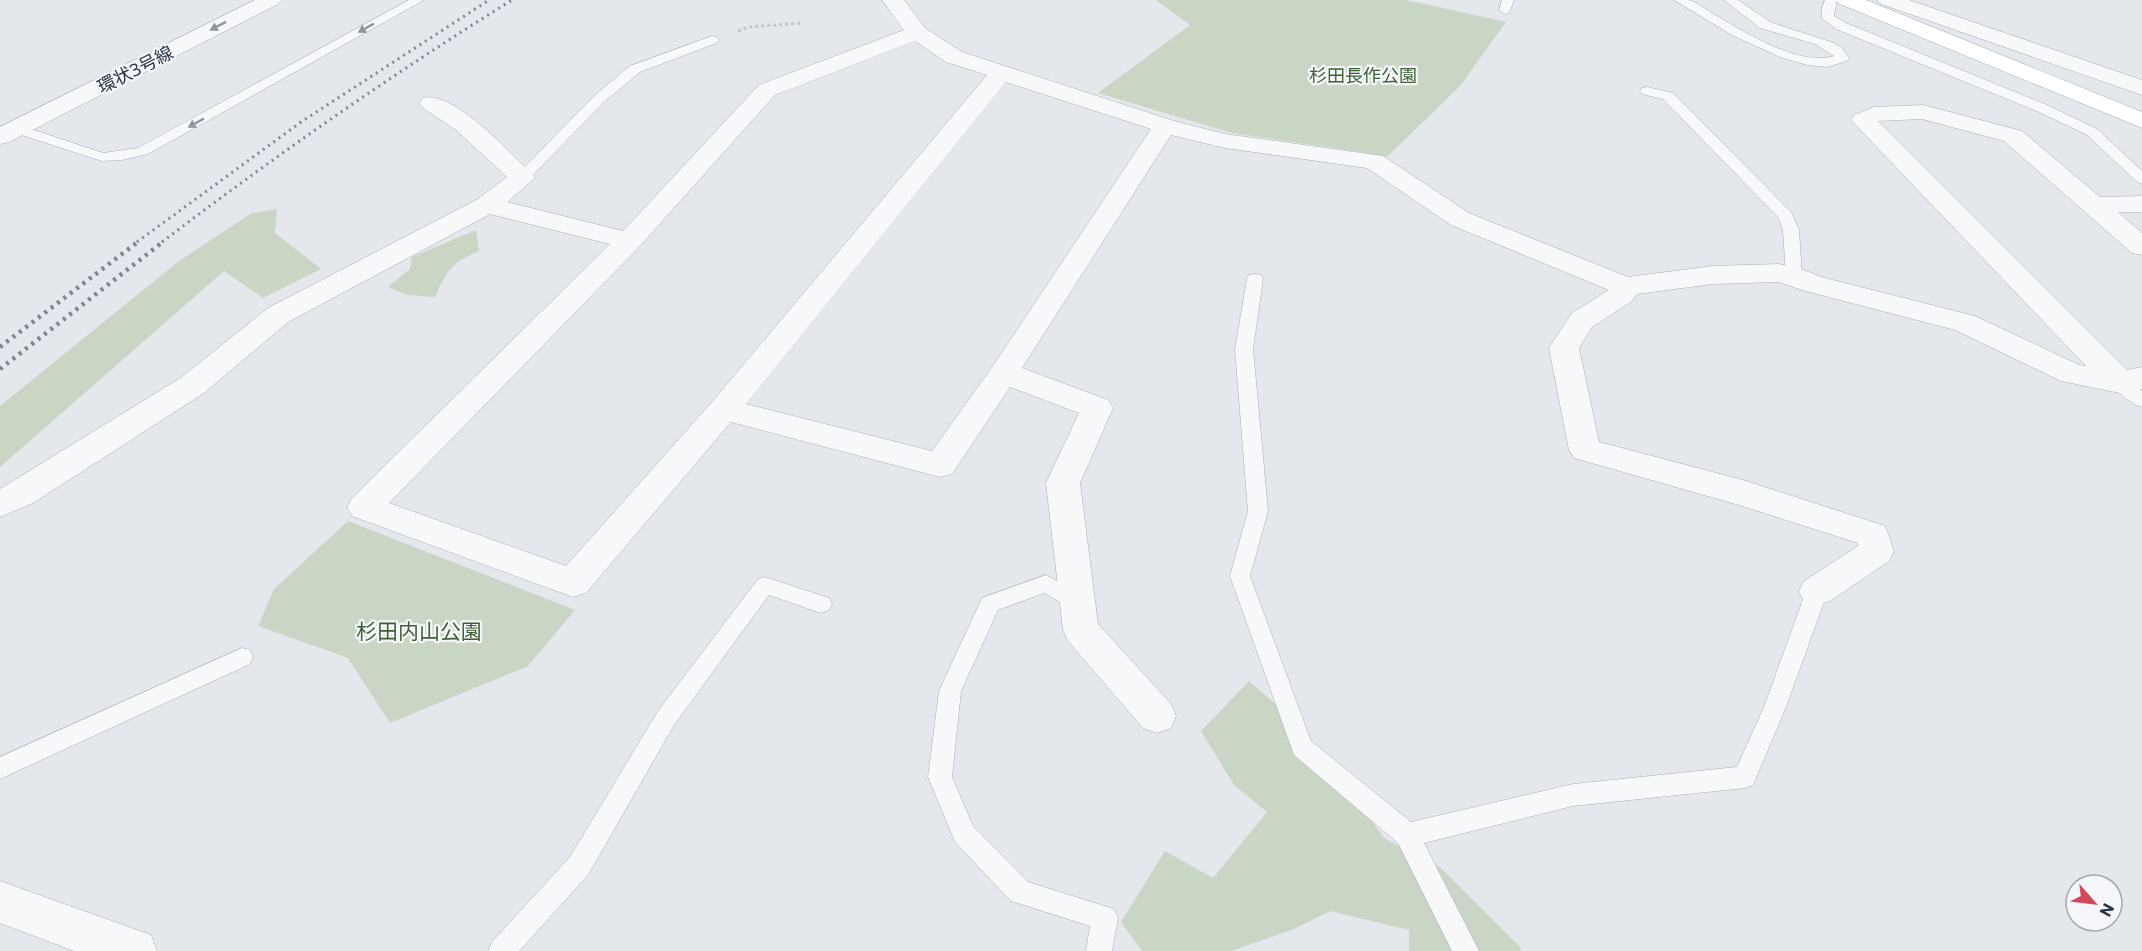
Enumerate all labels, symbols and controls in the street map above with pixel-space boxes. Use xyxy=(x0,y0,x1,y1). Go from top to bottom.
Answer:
one-way arrow xyxy=(210,22,227,31)
one-way arrow xyxy=(358,23,375,33)
street label: 環状3号線 xyxy=(93,41,177,97)
park label: 杉田長作公園 xyxy=(1309,64,1417,86)
one-way arrow xyxy=(187,118,204,128)
park label: 杉田内山公園 xyxy=(356,618,482,643)
north arrow xyxy=(2064,873,2124,933)
text: N xyxy=(2096,901,2119,920)

